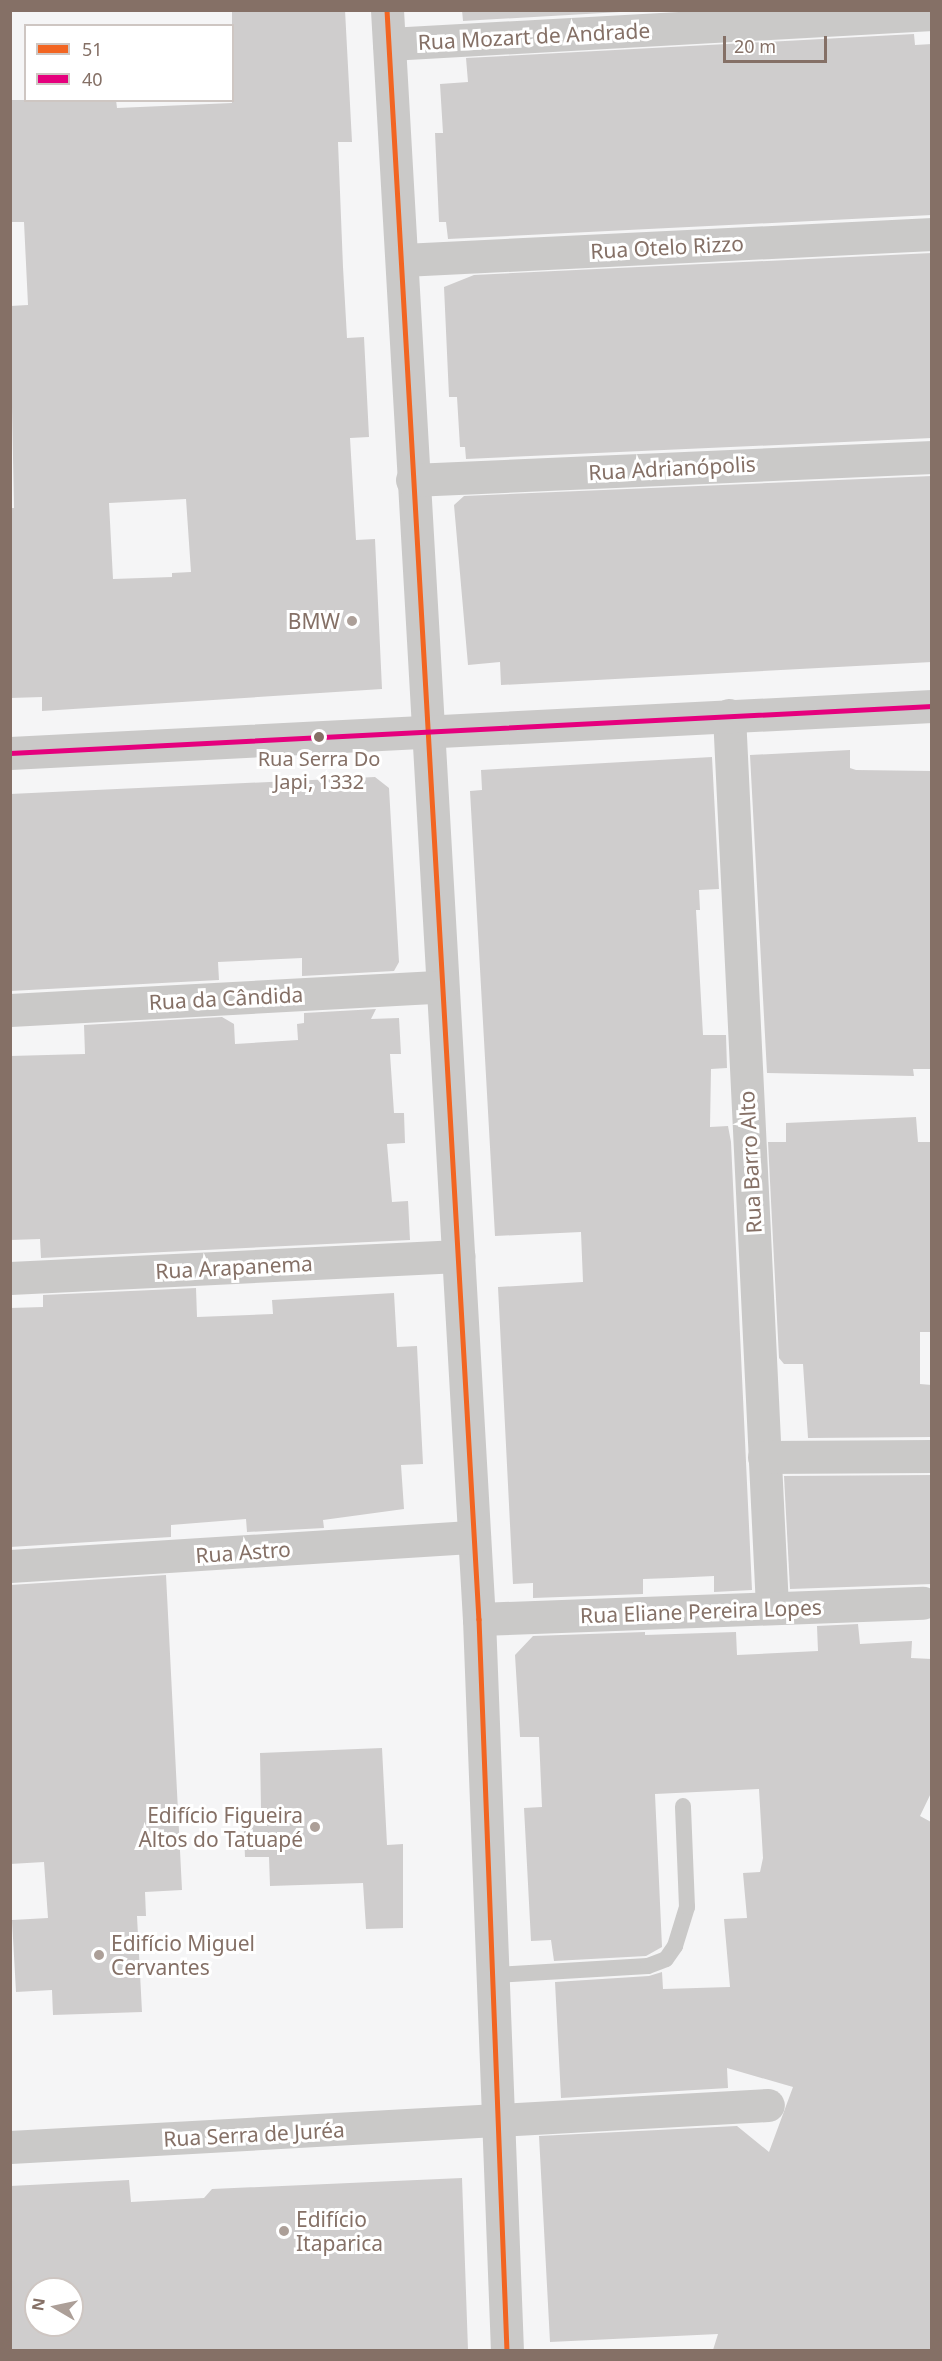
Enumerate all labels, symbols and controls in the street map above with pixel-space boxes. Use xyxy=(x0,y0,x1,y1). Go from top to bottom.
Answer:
street label: Rua Mozart de Andrade xyxy=(417,17,651,55)
legend xyxy=(24,24,234,102)
scale bar xyxy=(726,24,830,62)
text: 20 m xyxy=(734,34,776,58)
text: 51 xyxy=(82,37,103,61)
text: 40 xyxy=(82,67,103,91)
street label: Rua Otelo Rizzo xyxy=(590,230,744,264)
street label: Rua Adrianópolis xyxy=(588,451,756,485)
place label: BMW xyxy=(288,608,340,634)
marker: BMW xyxy=(345,614,359,628)
marker: Rua Serra Do Japi, 1332 xyxy=(313,731,325,743)
place label: Rua Serra Do Japi, 1332 xyxy=(258,746,380,793)
street label: Rua da Cândida xyxy=(148,981,304,1015)
street label: Rua Barro Alto xyxy=(734,1090,766,1234)
street label: Rua Arapanema xyxy=(155,1250,313,1284)
street label: Rua Astro xyxy=(195,1536,291,1568)
street label: Rua Eliane Pereira Lopes xyxy=(580,1594,822,1628)
place label: Edifício Figueira Altos do Tatuapé xyxy=(138,1802,303,1852)
marker: Edifício Figueira Altos do Tatuapé xyxy=(308,1820,322,1834)
place label: Edifício Miguel Cervantes xyxy=(111,1930,255,1980)
marker: Edifício Miguel Cervantes xyxy=(92,1948,106,1962)
street label: Rua Serra de Juréa xyxy=(163,2117,345,2151)
place label: Edifício Itaparica xyxy=(296,2206,383,2256)
marker: Edifício Itaparica xyxy=(277,2224,291,2238)
north arrow xyxy=(24,2277,84,2337)
text: N xyxy=(26,2296,50,2313)

